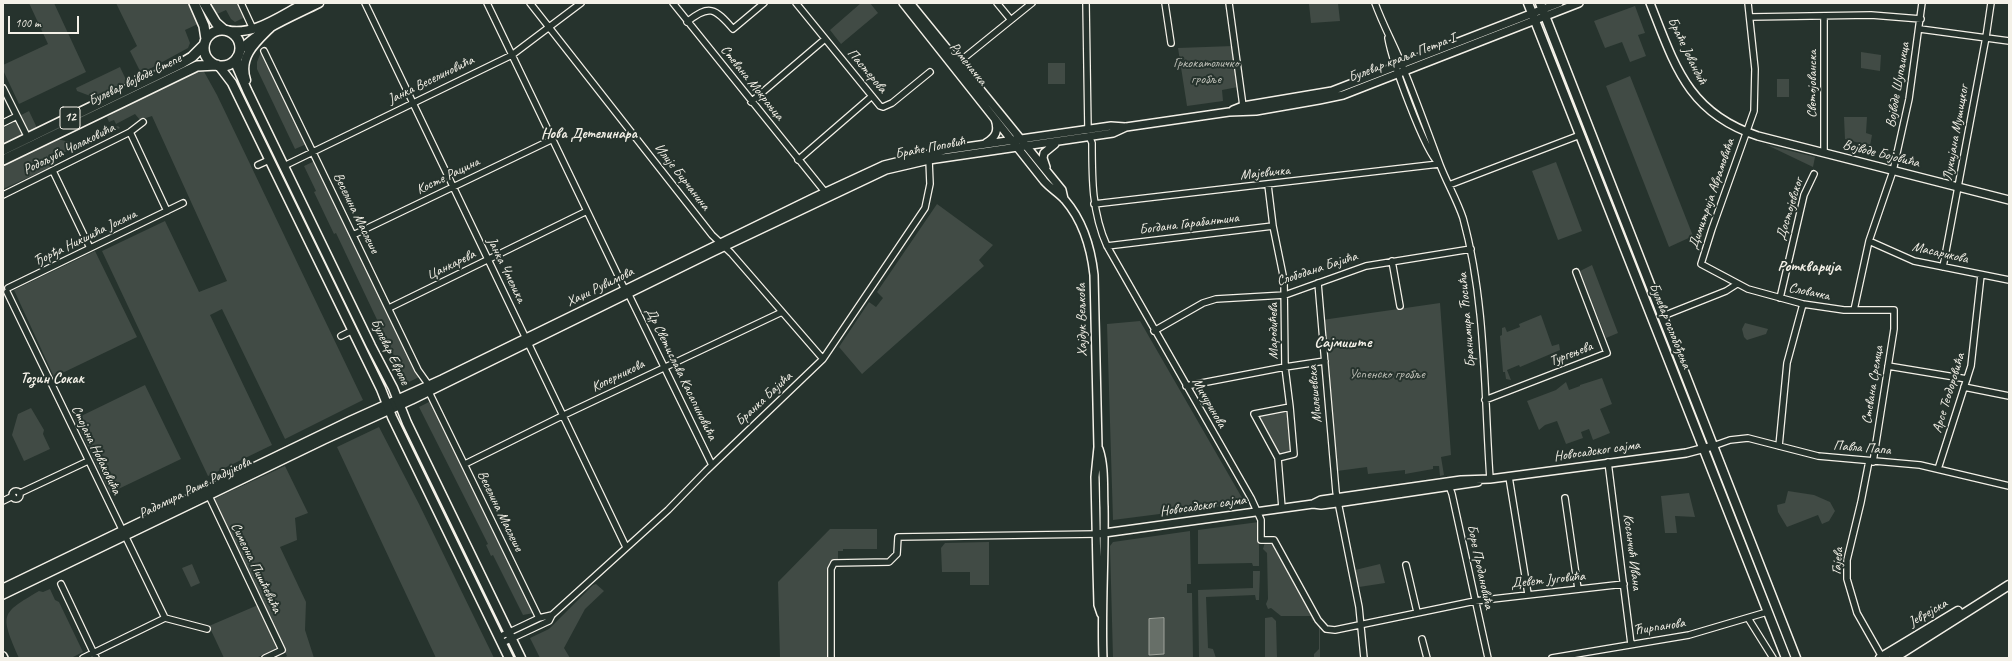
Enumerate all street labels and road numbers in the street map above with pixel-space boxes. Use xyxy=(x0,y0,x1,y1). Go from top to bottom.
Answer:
street label: Браће Јовандић xyxy=(1664,15,1710,87)
street label: Булевар краља Петра I xyxy=(1346,30,1458,86)
street label: Руменачка xyxy=(946,39,990,89)
street label: Војводе Шупљикца xyxy=(1882,41,1914,129)
street label: Стевана Мокрањца xyxy=(716,42,788,124)
street label: Пастерова xyxy=(843,45,891,97)
street label: Булевар војводе Степе xyxy=(86,50,184,110)
street label: Светојованска xyxy=(1804,50,1820,118)
street label: Јанка Веселиновића xyxy=(385,52,477,108)
street label: Лукијана Мушицког xyxy=(1939,84,1973,182)
road number: 12 xyxy=(60,107,80,129)
street label: Родољуба Чолаковића xyxy=(20,120,118,178)
street label: Браће Поповић xyxy=(894,133,966,163)
street label: Димитрија Аврамовића xyxy=(1685,136,1739,252)
street label: Војводе Бојовића xyxy=(1841,136,1921,172)
street label: Илије Бирчанина xyxy=(651,140,713,214)
street label: Косте Рацина xyxy=(414,154,482,198)
street label: Мајевичка xyxy=(1239,162,1291,184)
street label: Веселина Маслеше xyxy=(329,170,383,256)
street label: Достојевског xyxy=(1773,176,1807,242)
street label: Ђорђа Никшића Јохана xyxy=(31,206,139,270)
street label: Богдана Гарабантина xyxy=(1138,210,1240,238)
street label: Јанка Чмелика xyxy=(483,235,529,305)
street label: Масарикова xyxy=(1910,238,1970,268)
street label: Цанкарева xyxy=(424,246,478,284)
street label: Слободана Бајића xyxy=(1274,248,1360,290)
street label: Хаџи Рувимова xyxy=(564,264,636,310)
street label: Бранимира Ћосића xyxy=(1454,272,1480,368)
street label: Словачка xyxy=(1787,279,1831,305)
street label: Булевар ослобођења xyxy=(1645,281,1695,371)
street label: Хајдук Вељкова xyxy=(1073,283,1091,357)
street label: Мародићева xyxy=(1265,303,1281,359)
street label: Др Светислава Касапиновића xyxy=(642,305,720,443)
street label: Булевар Европе xyxy=(367,316,413,388)
street label: Тургењева xyxy=(1547,338,1595,370)
street label: Стевана Сремца xyxy=(1859,345,1887,425)
street label: Арсе Теодоровића xyxy=(1929,351,1969,435)
street label: Коперникова xyxy=(589,356,647,396)
street label: Милешевска xyxy=(1304,365,1326,423)
street label: Бранка Бајића xyxy=(732,368,796,430)
street label: Мичуринова xyxy=(1188,375,1230,431)
street label: Стојана Новаковића xyxy=(67,403,125,497)
street label: Новосадског сајма xyxy=(1553,437,1641,465)
street label: Павла Папа xyxy=(1833,437,1891,459)
street label: Радомира Раше Радујкова xyxy=(136,454,254,522)
street label: Веселина Маслеше xyxy=(473,468,527,554)
street label: Новосадског сајма xyxy=(1159,492,1247,520)
street label: Косанчић Ивана xyxy=(1619,513,1645,591)
street label: Симеона Пишћевића xyxy=(227,520,285,616)
street label: Боре Продановића xyxy=(1463,523,1497,611)
street label: Гајева xyxy=(1828,547,1848,575)
street label: Девет Југовића xyxy=(1510,568,1586,592)
street label: Јеврејска xyxy=(1906,595,1950,631)
street label: Ћирпанова xyxy=(1632,615,1686,639)

